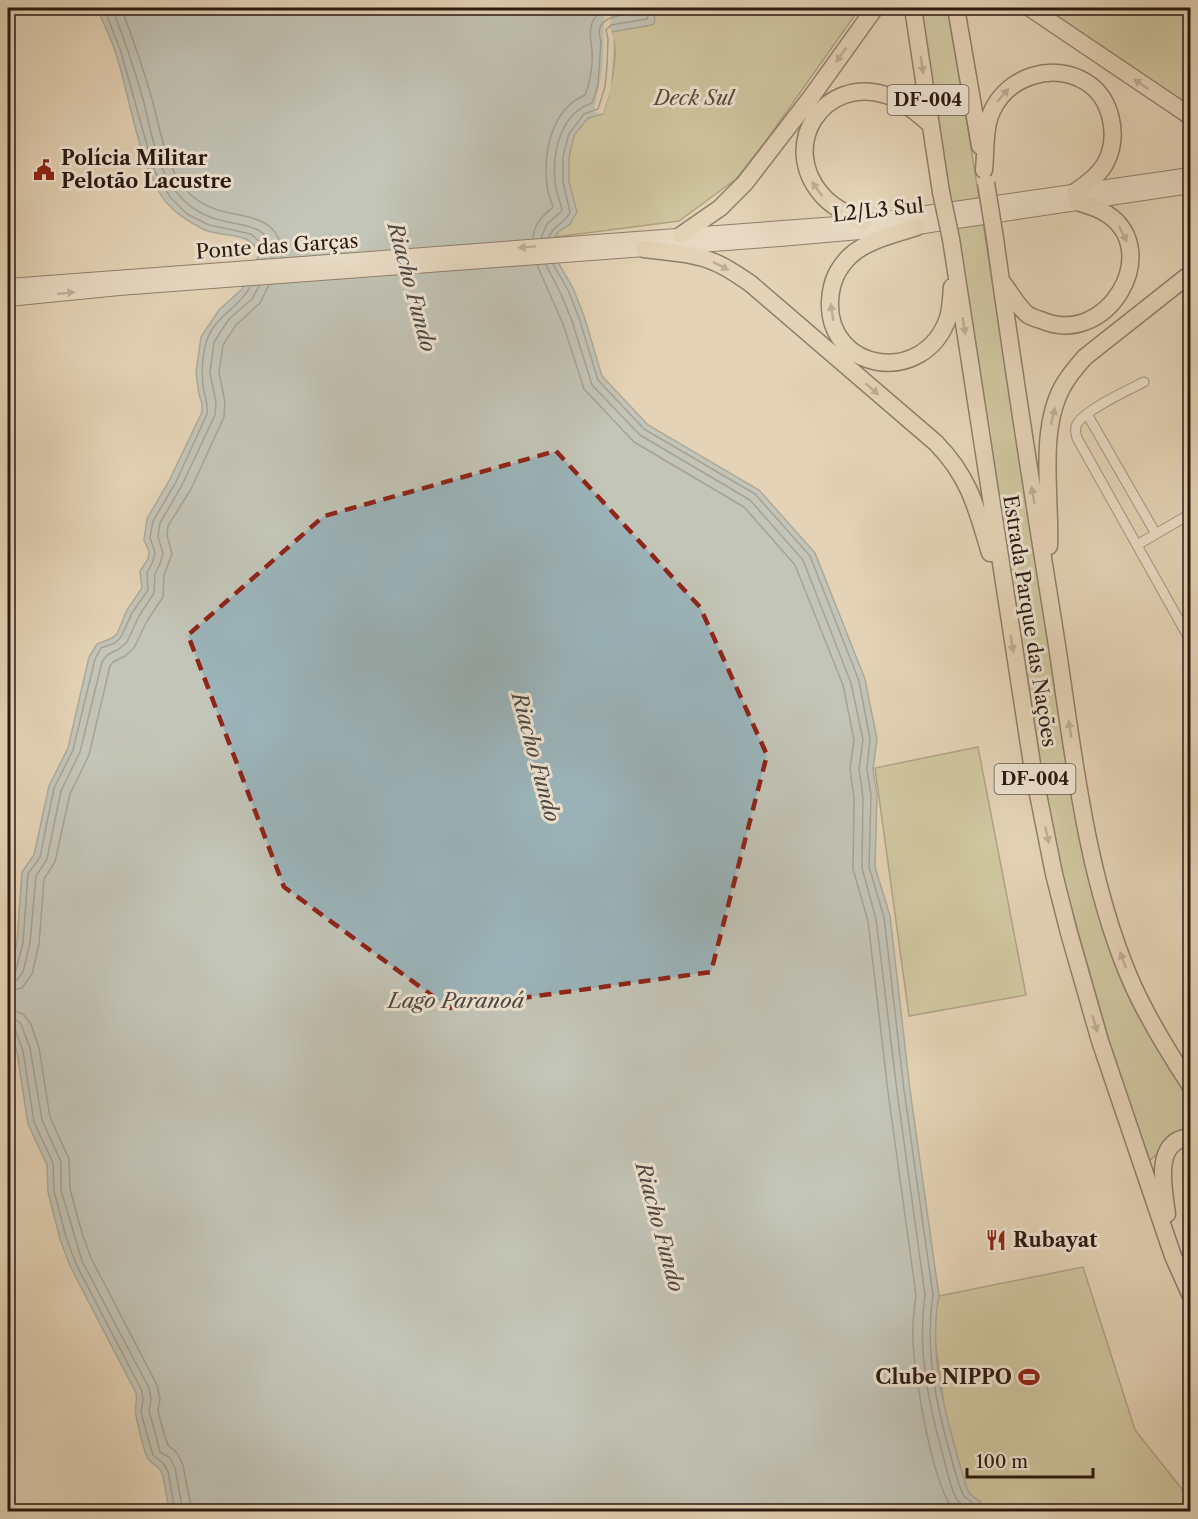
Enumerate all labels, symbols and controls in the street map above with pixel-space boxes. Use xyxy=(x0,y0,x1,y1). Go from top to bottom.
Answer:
one-way arrow xyxy=(835,47,847,63)
one-way arrow xyxy=(918,56,927,75)
one-way arrow xyxy=(1134,78,1150,90)
road number: DF-004 xyxy=(888,85,968,115)
park label: Deck Sul xyxy=(652,86,737,110)
one-way arrow xyxy=(996,88,1009,103)
place label: Polícia Militar Pelotão Lacustre xyxy=(61,146,232,193)
public building icon: Polícia Militar Pelotão Lacustre xyxy=(32,158,56,182)
one-way arrow xyxy=(811,181,823,197)
street label: L2/L3 Sul xyxy=(831,193,925,227)
water label: Riacho Fundo xyxy=(382,218,441,355)
one-way arrow xyxy=(1118,225,1128,242)
street label: Ponte das Garças xyxy=(195,228,359,264)
one-way arrow xyxy=(518,242,537,252)
one-way arrow xyxy=(713,261,730,271)
one-way arrow xyxy=(56,288,75,298)
one-way arrow xyxy=(827,302,836,321)
one-way arrow xyxy=(960,317,969,336)
one-way arrow xyxy=(864,382,879,395)
one-way arrow xyxy=(1048,407,1058,426)
one-way arrow xyxy=(1029,486,1038,505)
street label: Estrada Parque das Nações xyxy=(998,493,1062,749)
one-way arrow xyxy=(1008,634,1017,653)
water label: Riacho Fundo xyxy=(506,688,565,825)
one-way arrow xyxy=(1066,720,1075,739)
road number: DF-004 xyxy=(994,764,1076,794)
one-way arrow xyxy=(1043,826,1052,845)
one-way arrow xyxy=(1117,951,1127,969)
water label: Lago Paranoá xyxy=(386,988,525,1013)
one-way arrow xyxy=(1091,1015,1100,1033)
water label: Riacho Fundo xyxy=(630,1158,689,1295)
restaurant icon: Rubayat xyxy=(984,1228,1008,1252)
place label: Rubayat xyxy=(1013,1228,1097,1252)
place label: Clube NIPPO xyxy=(875,1365,1012,1389)
sports icon: Clube NIPPO xyxy=(1017,1365,1041,1389)
scale bar xyxy=(967,1441,1093,1479)
text: 100 m xyxy=(976,1451,1028,1473)

